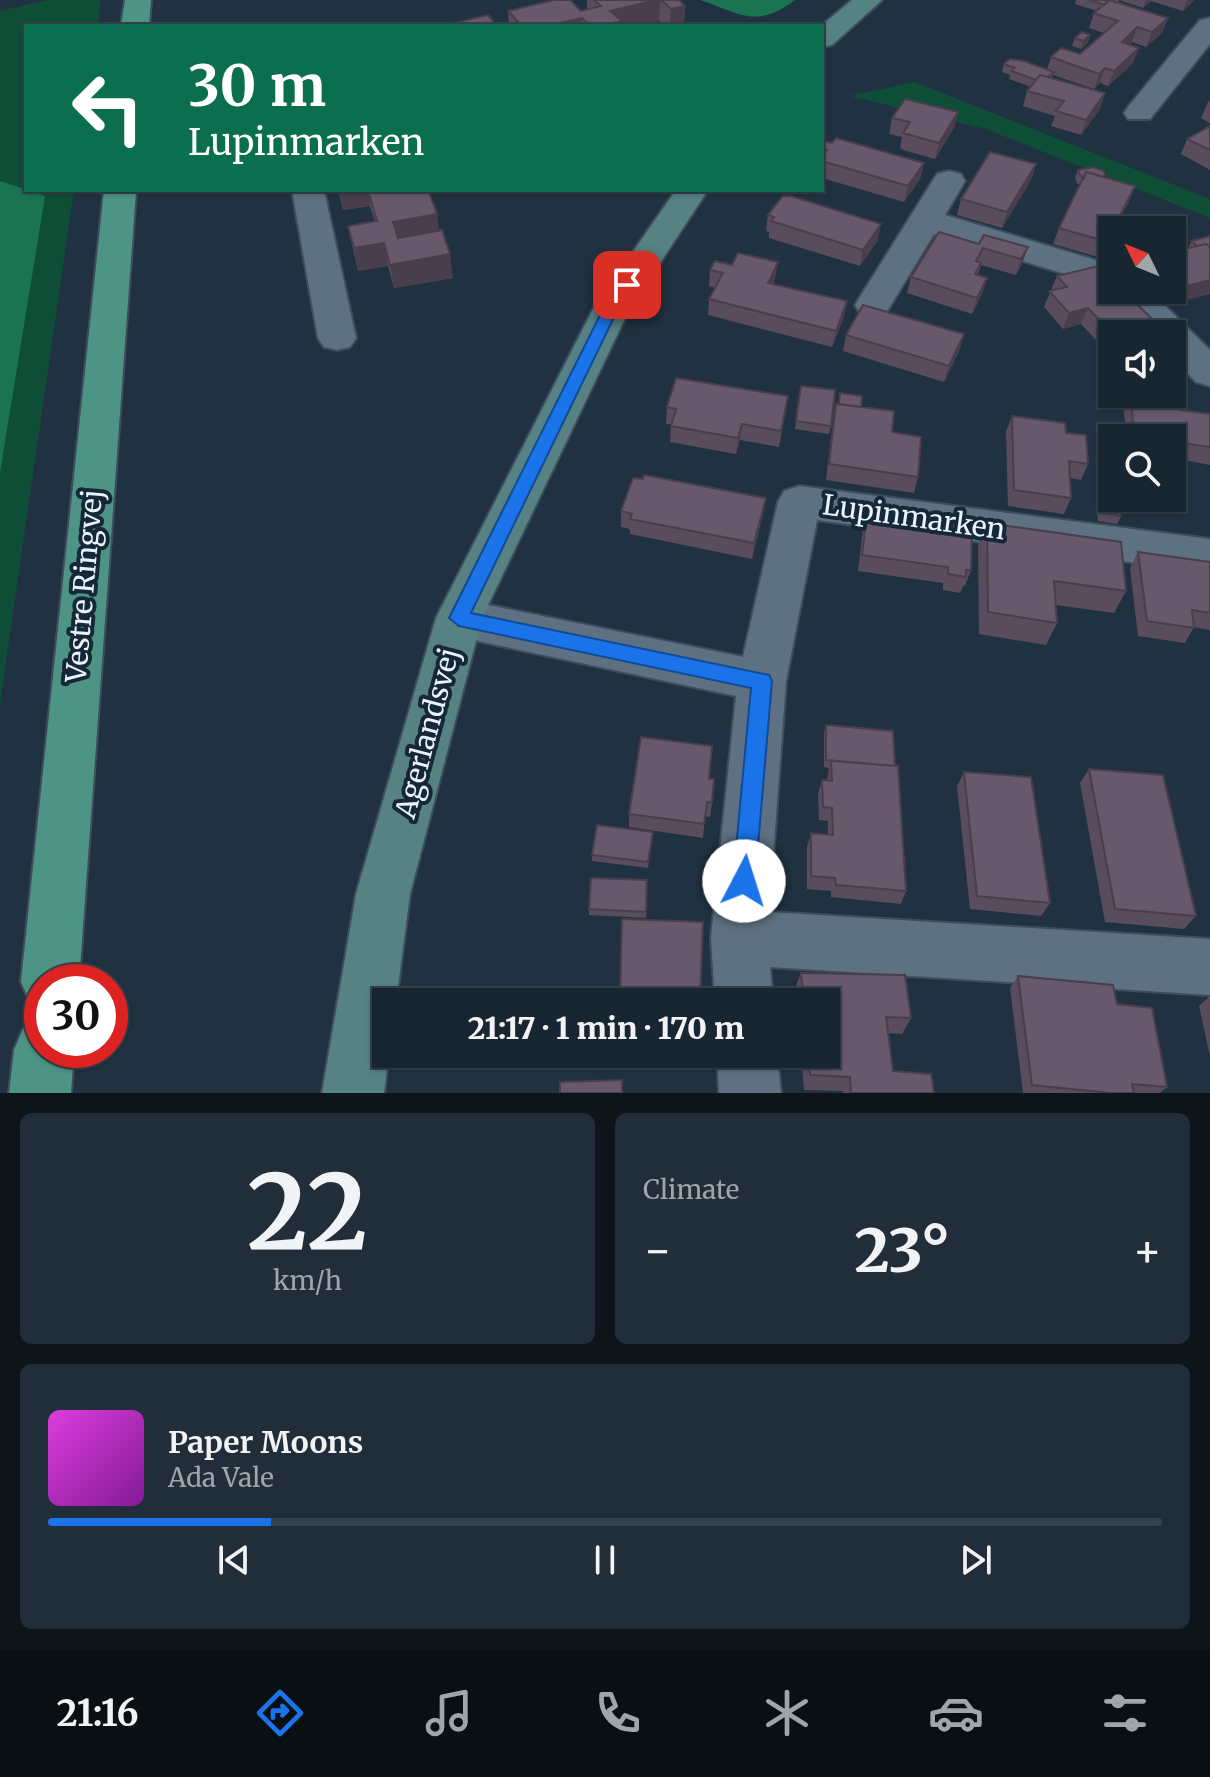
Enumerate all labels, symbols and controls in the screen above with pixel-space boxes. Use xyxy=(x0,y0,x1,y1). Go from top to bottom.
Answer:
text: 30 m xyxy=(188,51,326,121)
icon: left xyxy=(56,56,160,160)
text: Lupinmarken xyxy=(188,120,424,165)
north arrow xyxy=(1098,216,1186,304)
map controls xyxy=(1098,216,1186,512)
pin xyxy=(593,251,661,319)
icon: arrive xyxy=(605,263,649,307)
button: sound xyxy=(1098,320,1186,408)
button: search xyxy=(1098,424,1186,512)
street label: Lupinmarken xyxy=(820,486,1008,548)
street label: Vestre Ringvej xyxy=(58,488,110,685)
street label: Agerlandsvej xyxy=(387,644,467,823)
position arrow xyxy=(702,839,786,923)
speed limit sign: 30 xyxy=(24,964,128,1068)
text: 21:17 · 1 min · 170 m xyxy=(468,1009,744,1047)
text: 22 xyxy=(247,1147,368,1277)
text: Climate xyxy=(643,1173,739,1206)
text: 23° xyxy=(855,1213,950,1288)
text: − xyxy=(643,1223,672,1278)
text: + xyxy=(1133,1223,1162,1278)
text: km/h xyxy=(273,1264,342,1297)
text: Paper Moons xyxy=(168,1423,363,1461)
text: Ada Vale xyxy=(168,1461,274,1494)
icon: previous xyxy=(212,1538,256,1582)
icon: pause xyxy=(583,1538,627,1582)
icon: next xyxy=(954,1538,998,1582)
icon: directions xyxy=(252,1685,308,1741)
icon: music xyxy=(421,1685,477,1741)
icon: phone xyxy=(590,1685,646,1741)
icon: climate xyxy=(759,1685,815,1741)
icon: car xyxy=(928,1685,984,1741)
icon: filters xyxy=(1097,1685,1153,1741)
text: 21:16 xyxy=(57,1691,139,1736)

